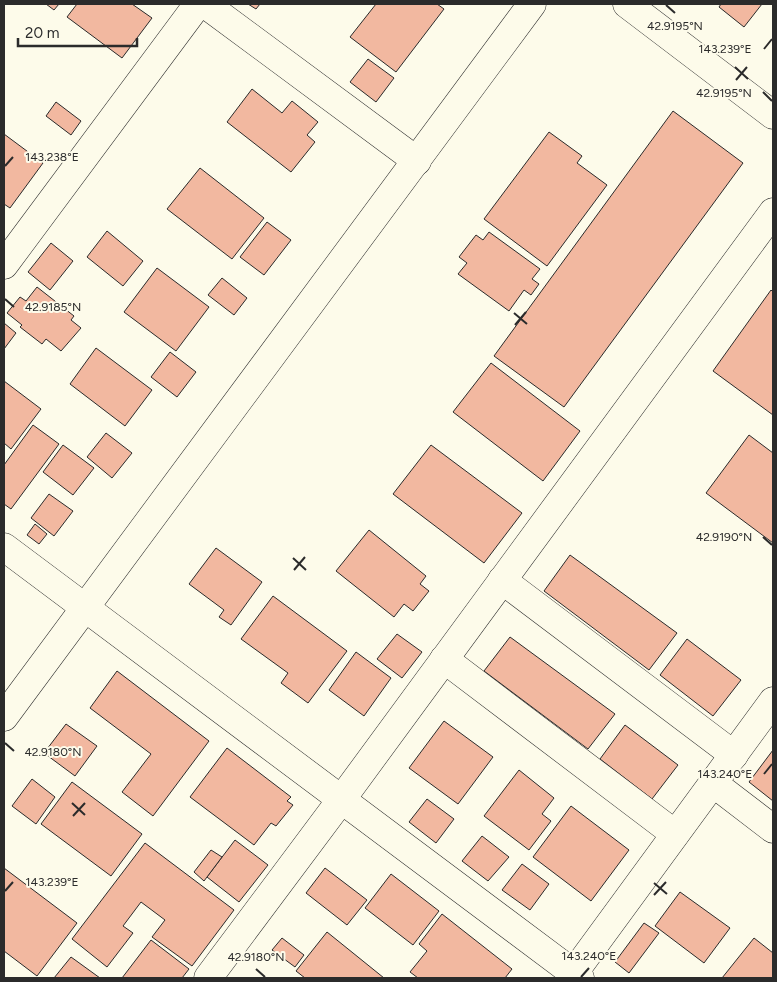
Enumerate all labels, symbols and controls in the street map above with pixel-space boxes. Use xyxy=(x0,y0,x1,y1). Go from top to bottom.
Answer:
scale bar xyxy=(18,15,136,47)
text: 42.9195°N xyxy=(647,19,703,33)
text: 20 m xyxy=(25,24,59,42)
text: 143.239°E xyxy=(699,42,752,56)
text: 42.9195°N xyxy=(696,86,752,100)
text: 143.238°E xyxy=(25,150,79,164)
text: 42.9185°N xyxy=(25,300,81,314)
text: 42.9190°N xyxy=(696,530,752,544)
text: 42.9180°N xyxy=(24,745,82,759)
text: 143.240°E xyxy=(698,767,752,781)
text: 143.239°E xyxy=(26,875,79,889)
text: 143.240°E xyxy=(562,949,616,963)
text: 42.9180°N xyxy=(227,950,285,964)

